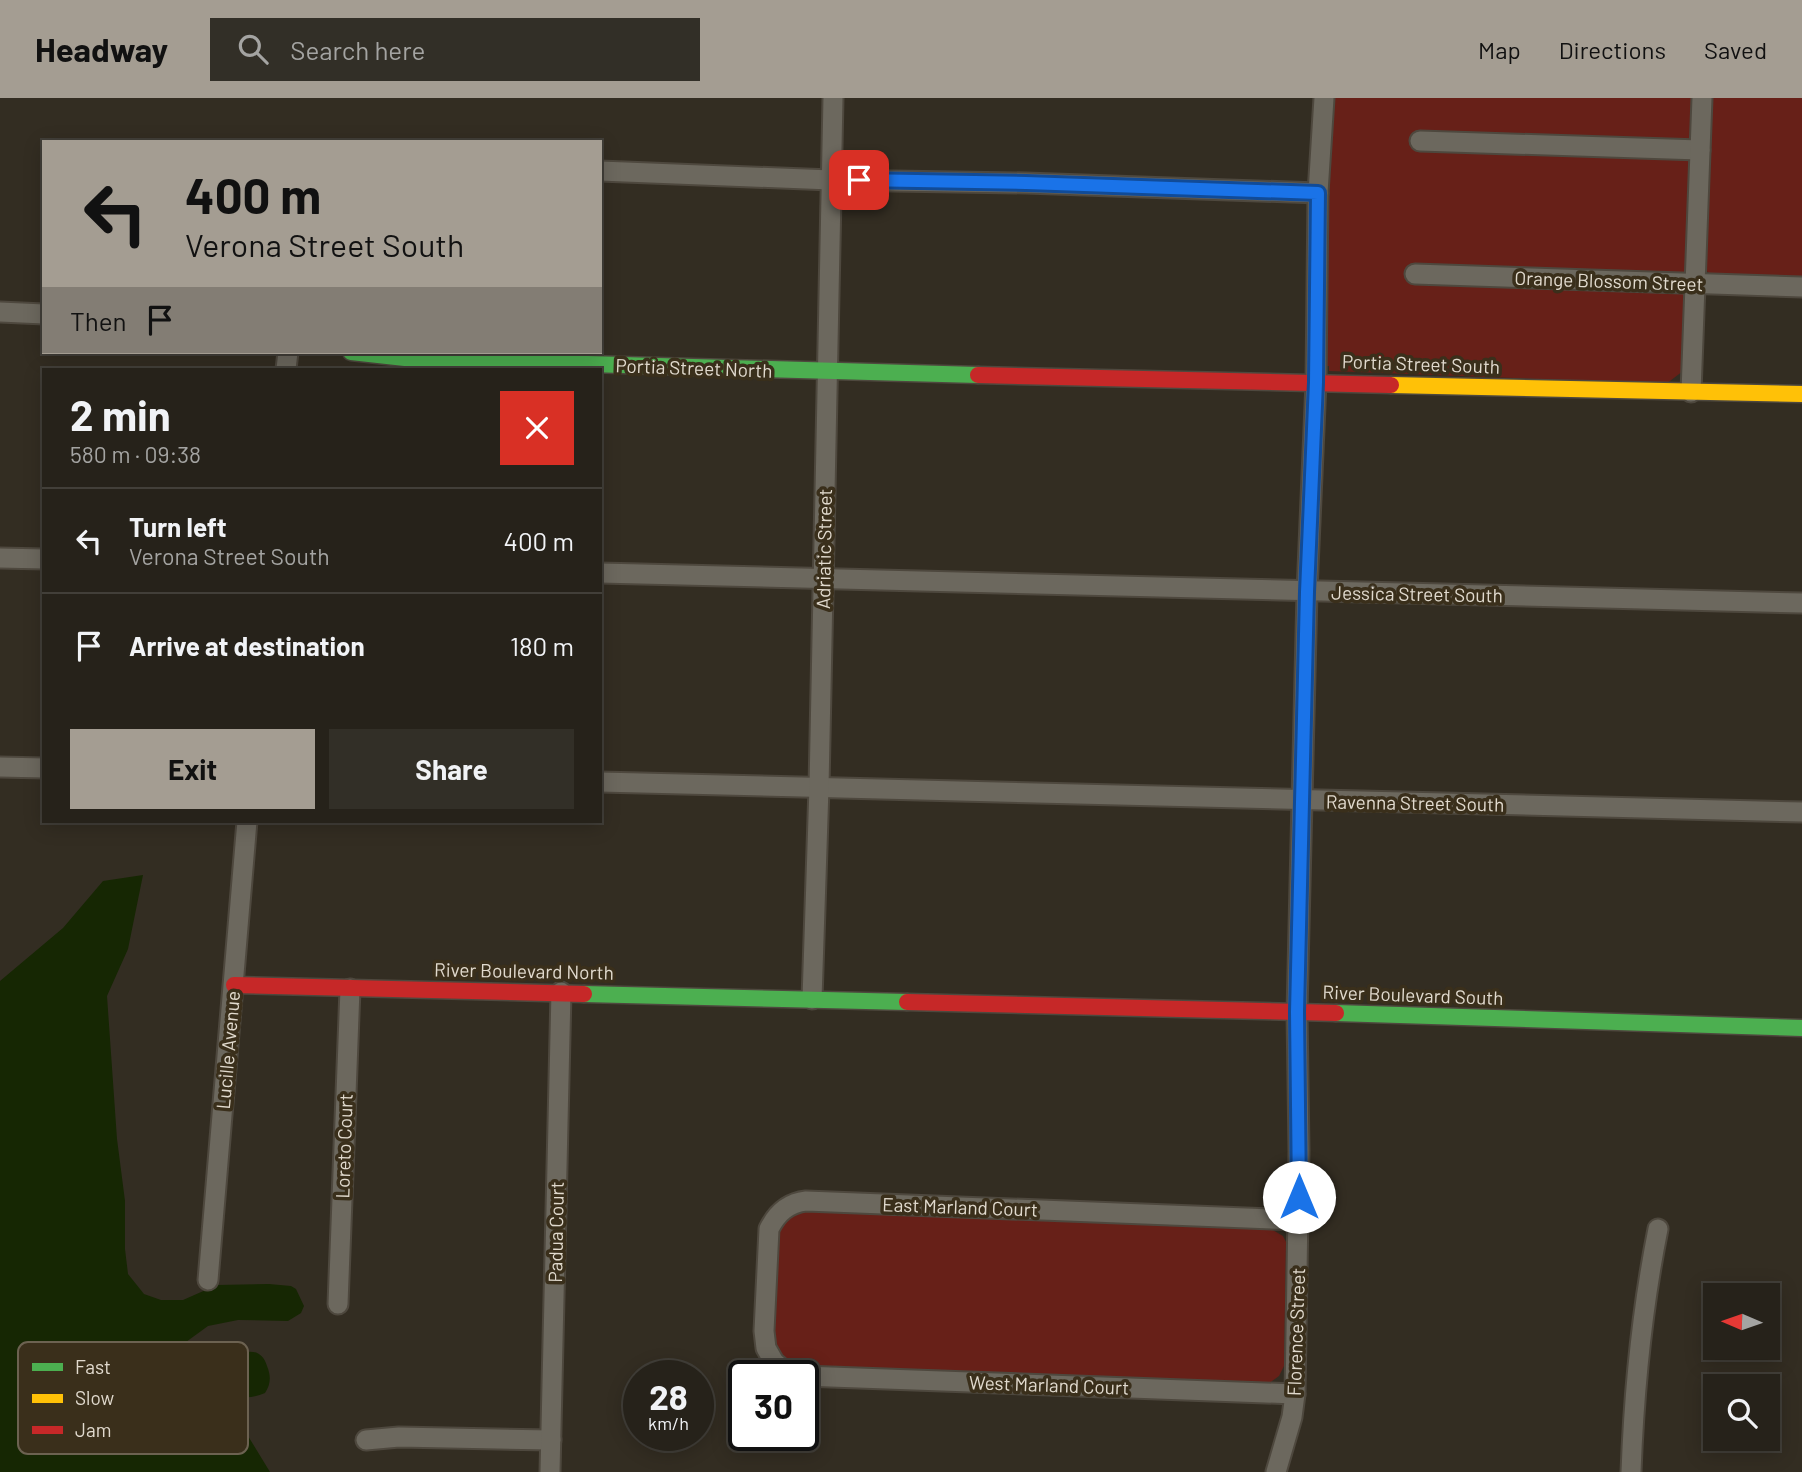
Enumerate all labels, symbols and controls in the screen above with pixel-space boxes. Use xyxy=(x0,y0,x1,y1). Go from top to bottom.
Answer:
search box xyxy=(210,18,700,81)
text: Headway xyxy=(35,29,168,69)
icon: search xyxy=(234,30,272,68)
text: Search here xyxy=(290,34,425,65)
text: Map xyxy=(1478,35,1521,64)
text: Directions xyxy=(1559,35,1666,64)
text: Saved xyxy=(1704,35,1767,64)
pin xyxy=(829,150,889,210)
icon: arrive xyxy=(840,161,878,199)
text: 400 m xyxy=(185,165,321,224)
icon: left xyxy=(70,168,161,259)
text: Verona Street South xyxy=(185,225,464,263)
street label: Orange Blossom Street xyxy=(1514,266,1704,295)
icon: arrive xyxy=(141,301,179,339)
text: Then xyxy=(70,305,127,336)
street label: Portia Street South xyxy=(1342,349,1500,378)
street label: Portia Street North xyxy=(615,353,773,382)
text: 2 min xyxy=(70,389,171,439)
button: close xyxy=(500,391,574,465)
text: 580 m · 09:38 xyxy=(70,440,201,468)
street label: Adriatic Street xyxy=(811,489,836,609)
text: Turn left xyxy=(129,511,227,542)
icon: left xyxy=(70,522,108,560)
text: 400 m xyxy=(504,525,574,556)
text: Verona Street South xyxy=(129,542,330,570)
street label: Jessica Street South xyxy=(1331,581,1503,606)
icon: arrive xyxy=(70,627,108,665)
text: Arrive at destination xyxy=(129,630,365,661)
text: 180 m xyxy=(510,630,574,661)
button: Exit xyxy=(70,729,315,809)
button: Share xyxy=(329,729,574,809)
street label: Ravenna Street South xyxy=(1326,789,1504,816)
street label: River Boulevard North xyxy=(434,957,614,984)
street label: River Boulevard South xyxy=(1322,980,1504,1009)
street label: Lucille Avenue xyxy=(211,990,244,1110)
street label: Loreto Court xyxy=(330,1093,357,1199)
position arrow xyxy=(1262,1160,1336,1234)
street label: Padua Court xyxy=(543,1181,568,1283)
street label: East Marland Court xyxy=(882,1192,1038,1221)
street label: Florence Street xyxy=(1282,1268,1309,1396)
north arrow xyxy=(1703,1283,1780,1360)
map controls xyxy=(1703,1283,1780,1451)
legend xyxy=(18,1342,248,1454)
text: Fast xyxy=(75,1355,111,1378)
speed limit sign: 30 xyxy=(728,1360,819,1451)
street label: West Marland Court xyxy=(969,1370,1130,1399)
button: search xyxy=(1703,1374,1780,1451)
text: 28 xyxy=(649,1375,688,1417)
text: Slow xyxy=(75,1386,114,1409)
text: km/h xyxy=(648,1412,689,1434)
text: Jam xyxy=(75,1418,111,1441)

